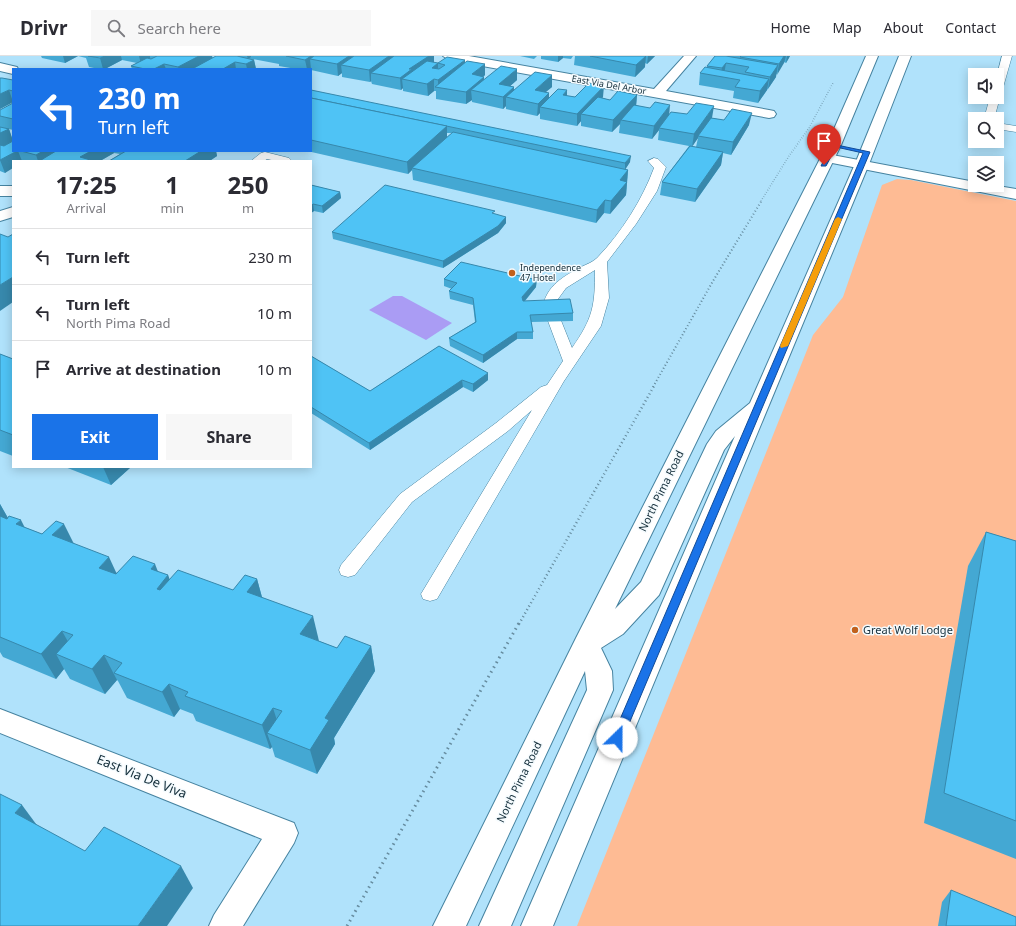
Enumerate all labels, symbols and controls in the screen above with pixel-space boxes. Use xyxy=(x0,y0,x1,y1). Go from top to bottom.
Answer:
search box xyxy=(91,10,371,46)
text: Drivr xyxy=(20,15,67,41)
icon: search xyxy=(105,17,127,39)
text: Search here xyxy=(137,18,221,38)
text: Home xyxy=(771,18,810,37)
text: Map xyxy=(832,18,862,37)
text: About xyxy=(884,18,923,37)
text: Contact xyxy=(945,18,996,37)
map controls xyxy=(968,68,1004,192)
button: sound xyxy=(968,68,1004,104)
street label: East Via Del Arbor xyxy=(571,72,648,98)
text: 230 m xyxy=(98,79,181,117)
icon: left xyxy=(32,84,84,136)
button: search xyxy=(968,112,1004,148)
text: Turn left xyxy=(98,115,169,139)
pin xyxy=(807,124,841,165)
icon: arrive xyxy=(813,130,835,152)
button: layers xyxy=(968,156,1004,192)
text: 17:25 xyxy=(55,168,117,201)
text: 1 xyxy=(165,168,179,201)
text: 250 xyxy=(227,168,269,201)
text: Arrival xyxy=(66,199,106,217)
text: min xyxy=(160,199,184,217)
text: m xyxy=(242,199,254,217)
icon: left xyxy=(32,246,54,268)
text: Turn left xyxy=(66,247,130,267)
text: 230 m xyxy=(248,247,292,267)
place label: Independence 47 Hotel xyxy=(520,261,581,284)
marker: Independence 47 Hotel xyxy=(507,268,517,278)
text: Turn left xyxy=(66,294,130,314)
icon: left xyxy=(32,302,54,324)
text: 10 m xyxy=(257,303,292,323)
text: North Pima Road xyxy=(66,314,171,332)
icon: arrive xyxy=(32,358,54,380)
text: Arrive at destination xyxy=(66,359,221,379)
text: 10 m xyxy=(257,359,292,379)
button: Exit xyxy=(32,414,158,460)
button: Share xyxy=(166,414,292,460)
street label: North Pima Road xyxy=(634,448,687,534)
place label: Great Wolf Lodge xyxy=(863,622,953,637)
marker: Great Wolf Lodge xyxy=(850,625,860,635)
position arrow xyxy=(596,717,638,759)
street label: North Pima Road xyxy=(492,739,545,825)
street label: East Via De Viva xyxy=(94,750,190,802)

